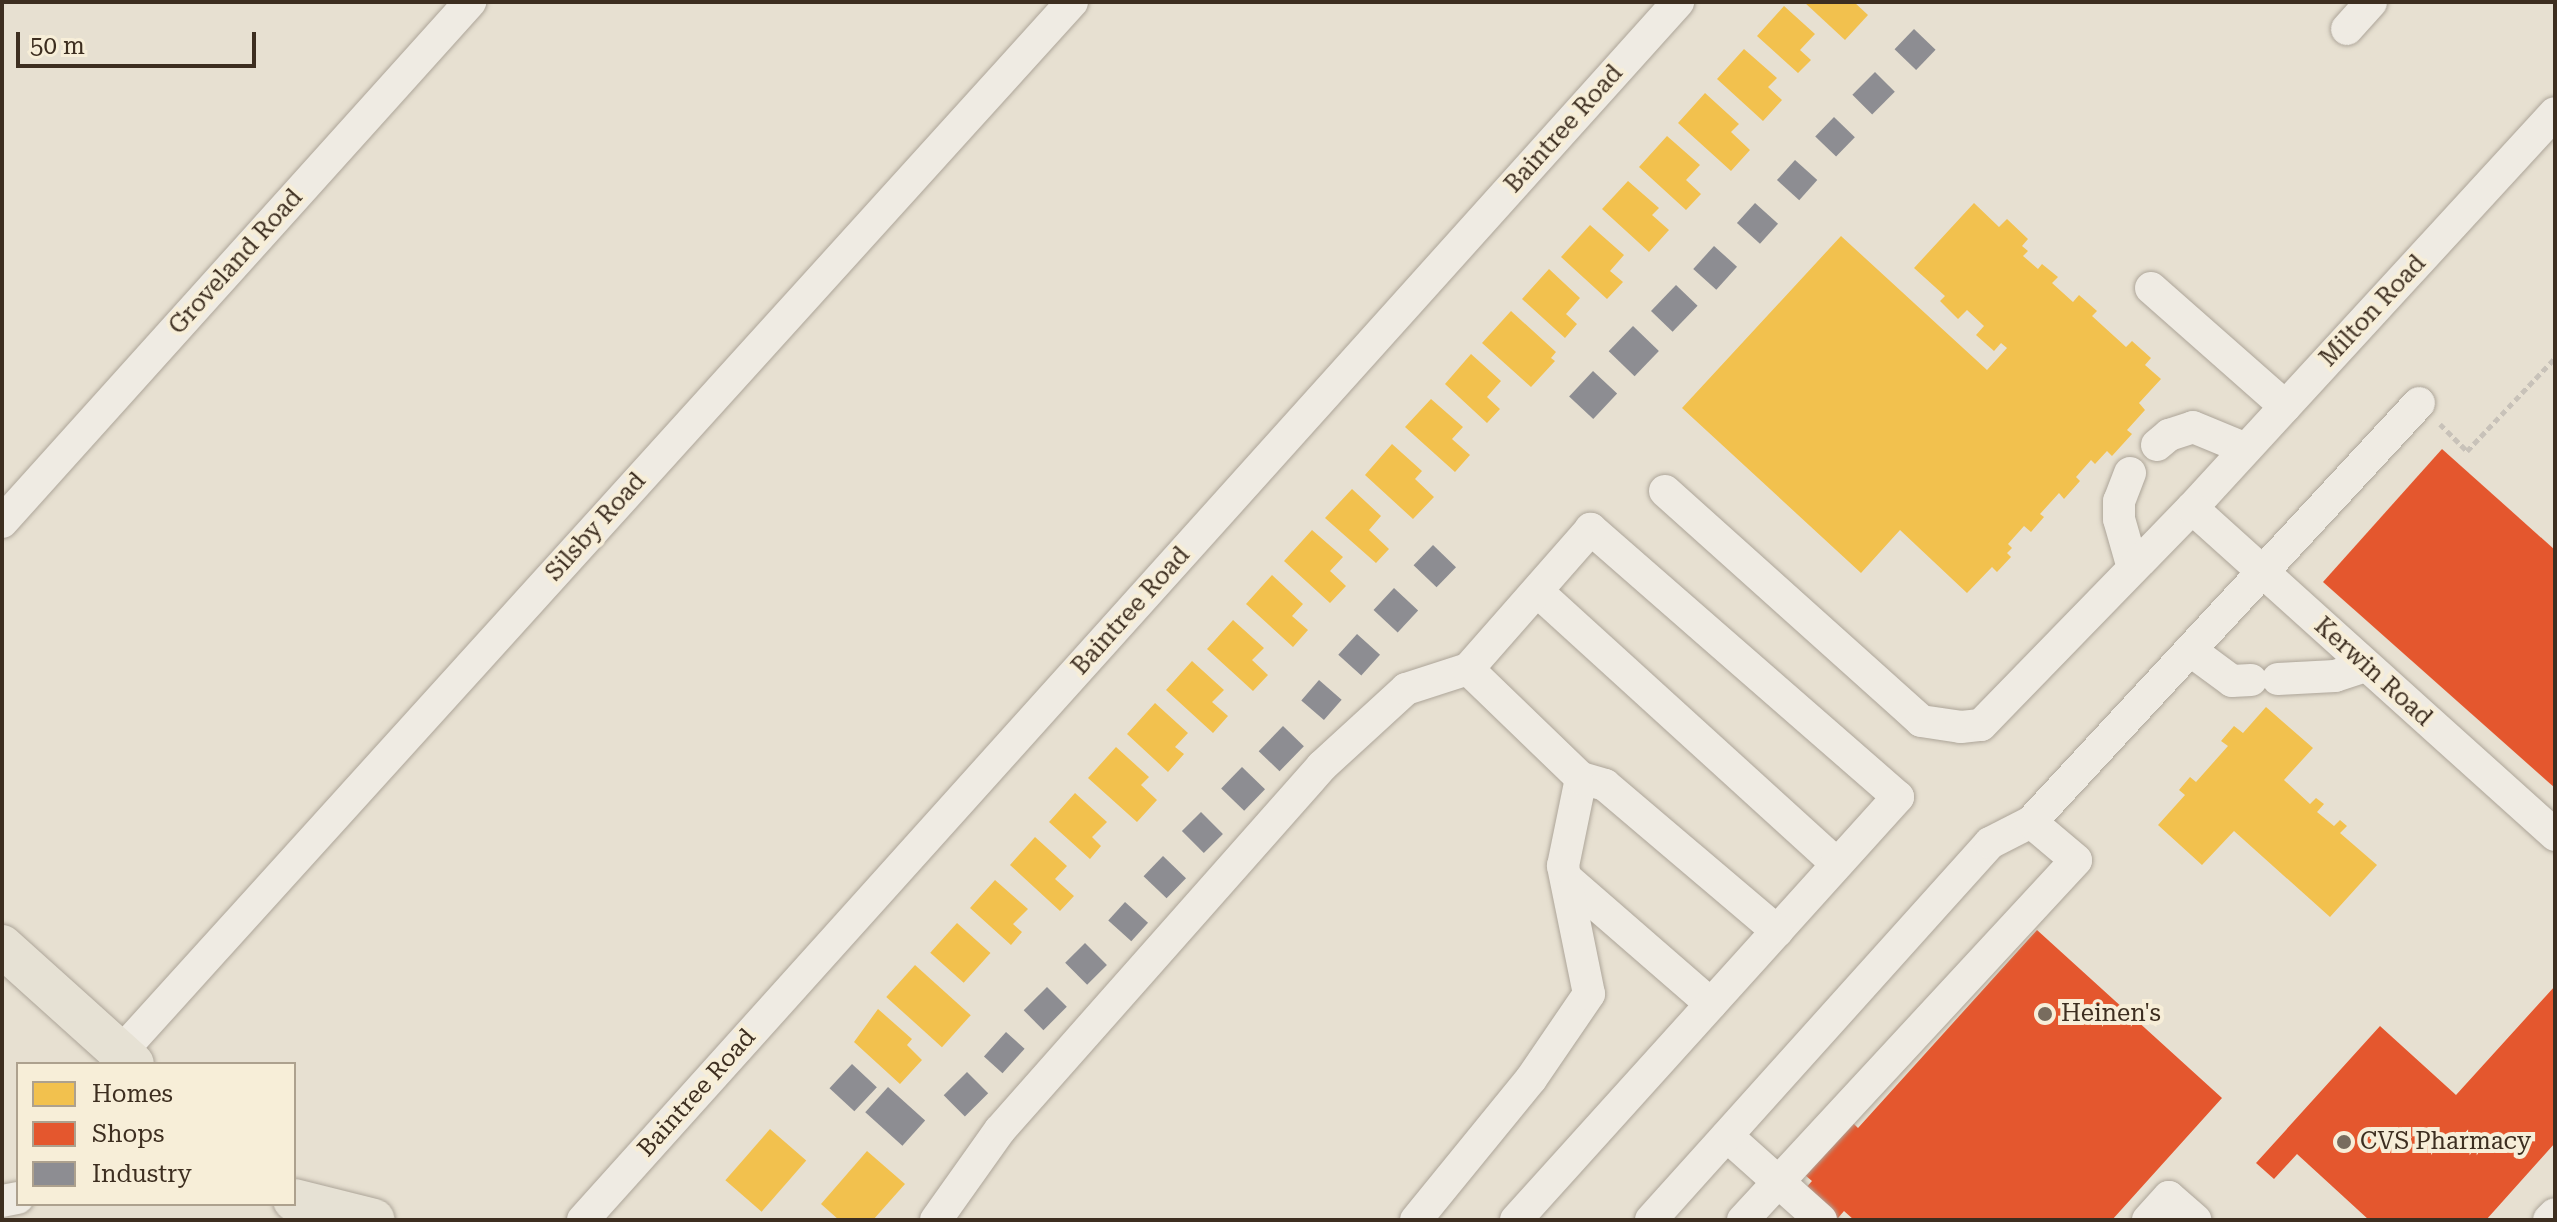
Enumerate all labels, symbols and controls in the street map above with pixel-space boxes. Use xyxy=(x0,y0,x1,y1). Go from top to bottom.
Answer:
scale bar xyxy=(20,16,260,66)
text: 50 m xyxy=(30,32,85,60)
street label: Baintree Road xyxy=(1499,59,1629,199)
street label: Groveland Road xyxy=(163,183,309,341)
street label: Milton Road xyxy=(2314,249,2432,373)
street label: Silsby Road xyxy=(540,467,652,587)
street label: Baintree Road xyxy=(1066,541,1196,681)
street label: Kerwin Road xyxy=(2308,612,2438,732)
place label: Heinen's xyxy=(2061,1000,2161,1028)
marker: Heinen's xyxy=(2036,1005,2054,1023)
street label: Baintree Road xyxy=(632,1023,762,1163)
legend xyxy=(16,1062,296,1206)
text: Homes xyxy=(92,1080,173,1108)
text: Shops xyxy=(92,1120,164,1148)
place label: CVS Pharmacy xyxy=(2360,1128,2531,1156)
marker: CVS Pharmacy xyxy=(2335,1133,2353,1151)
text: Industry xyxy=(92,1160,192,1188)

